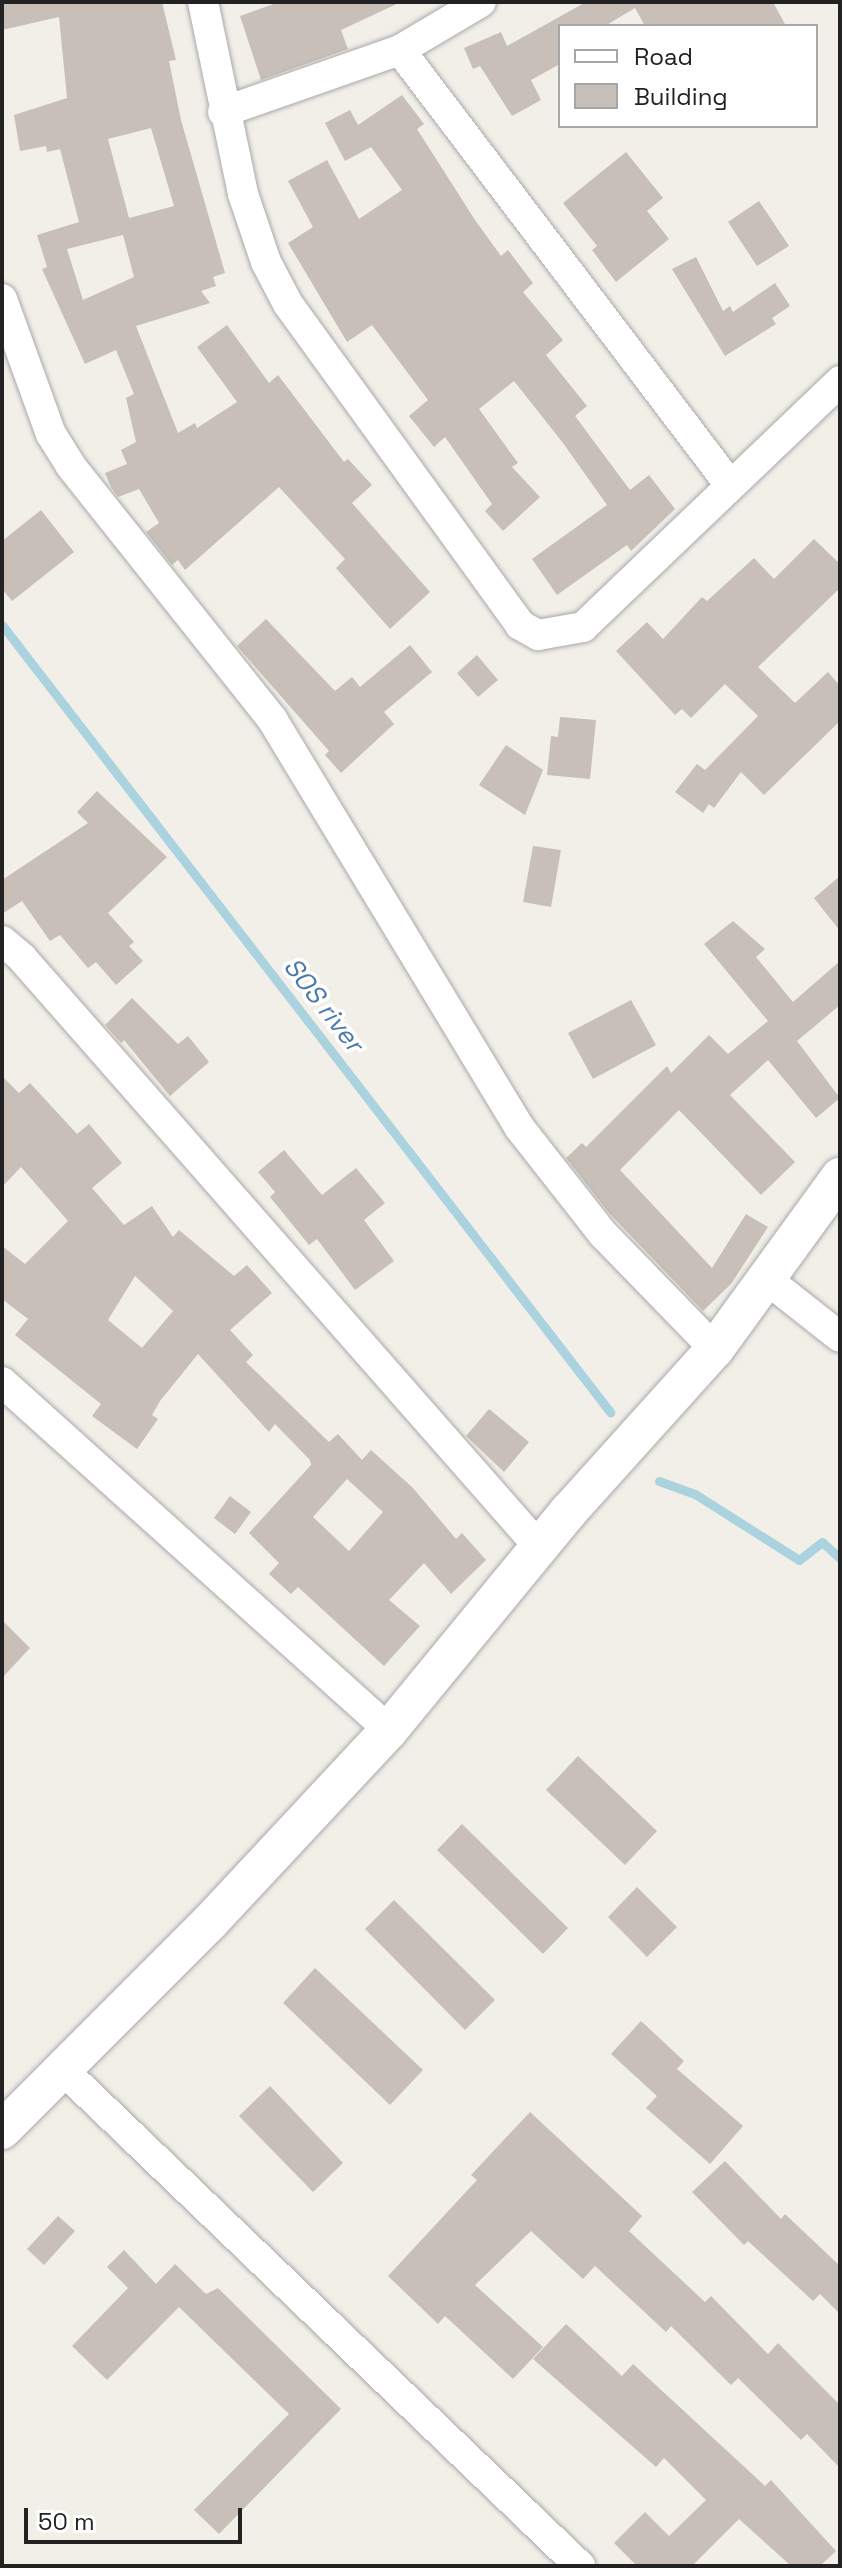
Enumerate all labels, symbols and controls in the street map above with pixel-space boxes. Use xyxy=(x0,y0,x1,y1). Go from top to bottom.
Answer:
legend xyxy=(558,24,818,128)
text: Road xyxy=(634,41,693,72)
text: Building xyxy=(634,81,728,112)
water label: SOS river xyxy=(277,952,369,1058)
scale bar xyxy=(28,2492,246,2542)
text: 50 m xyxy=(38,2506,95,2537)

